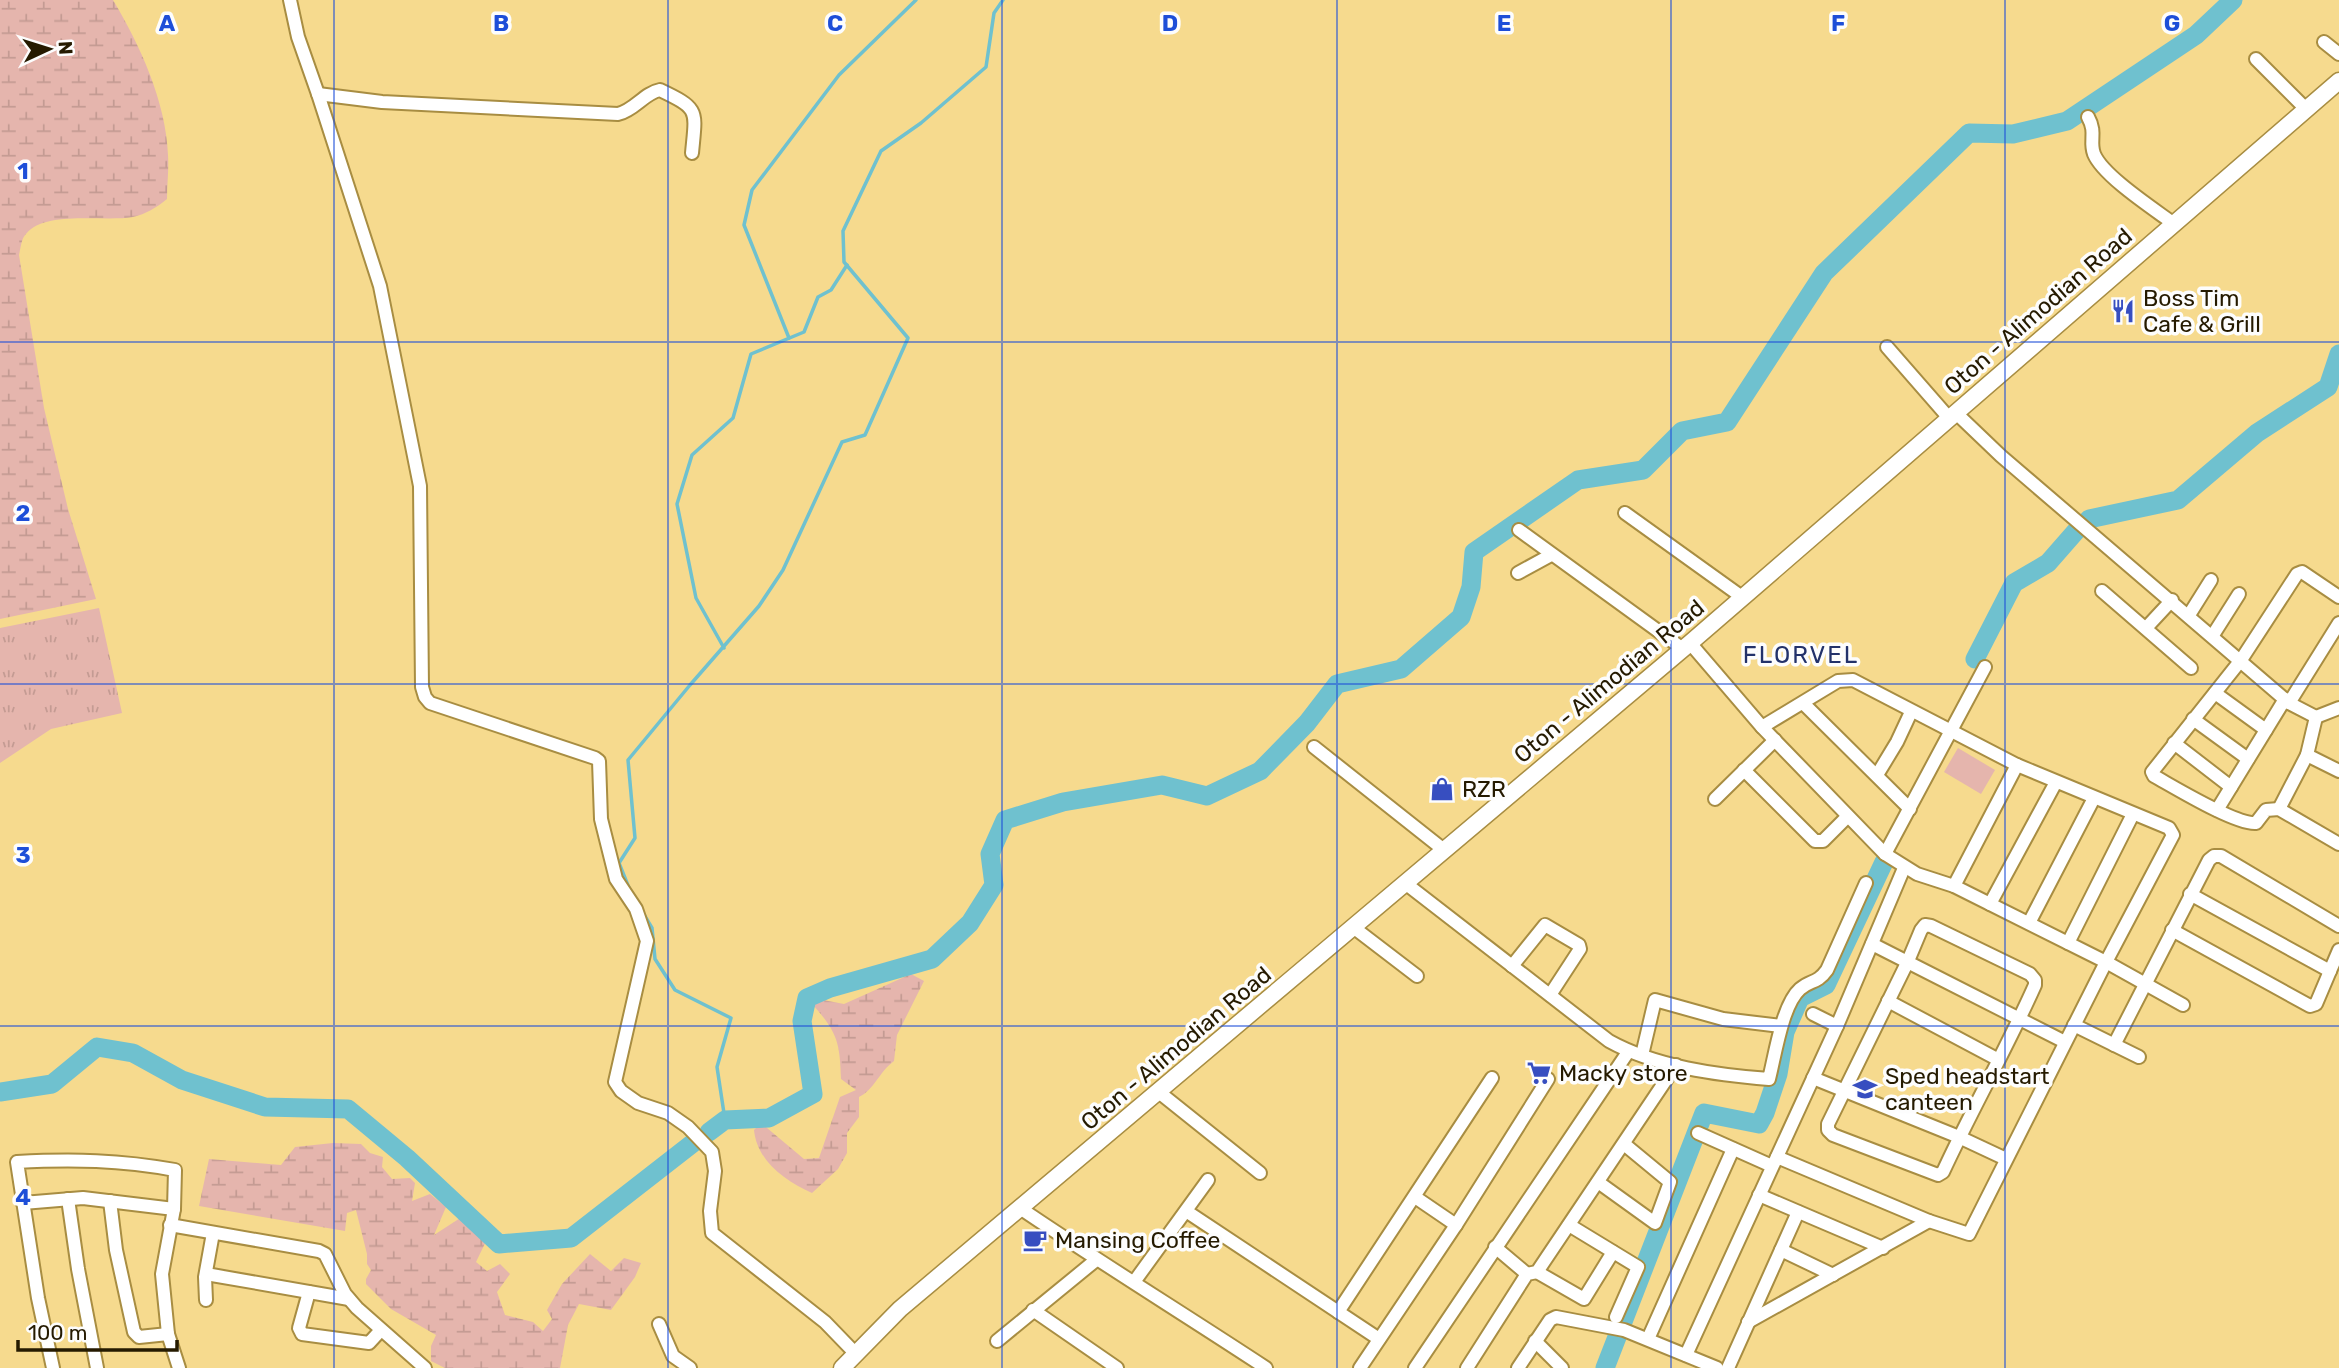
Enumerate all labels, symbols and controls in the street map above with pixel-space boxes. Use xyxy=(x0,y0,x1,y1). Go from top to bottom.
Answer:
text: A xyxy=(159,9,176,37)
text: B xyxy=(493,9,509,37)
text: C xyxy=(827,9,843,37)
text: D xyxy=(1162,9,1178,37)
text: E xyxy=(1497,9,1511,37)
text: F xyxy=(1831,9,1845,37)
text: G xyxy=(2164,9,2180,37)
north arrow xyxy=(14,14,84,84)
text: N xyxy=(54,40,77,55)
text: 1 xyxy=(17,157,29,185)
street label: Oton - Alimodian Road xyxy=(1938,222,2138,400)
place label: Boss Tim Cafe & Grill xyxy=(2143,284,2261,338)
restaurant icon: Boss Tim Cafe & Grill xyxy=(2109,297,2137,325)
text: 2 xyxy=(16,499,30,527)
street label: Oton - Alimodian Road xyxy=(1508,593,1710,769)
district label: FLORVEL xyxy=(1743,641,1859,669)
shop icon: RZR xyxy=(1428,775,1456,803)
place label: RZR xyxy=(1462,775,1506,803)
text: 3 xyxy=(15,841,31,869)
street label: Oton - Alimodian Road xyxy=(1075,960,1277,1136)
supermarket icon: Macky store xyxy=(1525,1059,1553,1087)
place label: Macky store xyxy=(1559,1059,1688,1087)
place label: Sped headstart canteen xyxy=(1885,1062,2050,1116)
school or university icon: Sped headstart canteen xyxy=(1851,1075,1879,1103)
text: 4 xyxy=(15,1183,31,1211)
cafe icon: Mansing Coffee xyxy=(1021,1226,1049,1254)
place label: Mansing Coffee xyxy=(1055,1226,1220,1254)
scale bar xyxy=(18,1308,177,1352)
text: 100 m xyxy=(28,1320,87,1345)

